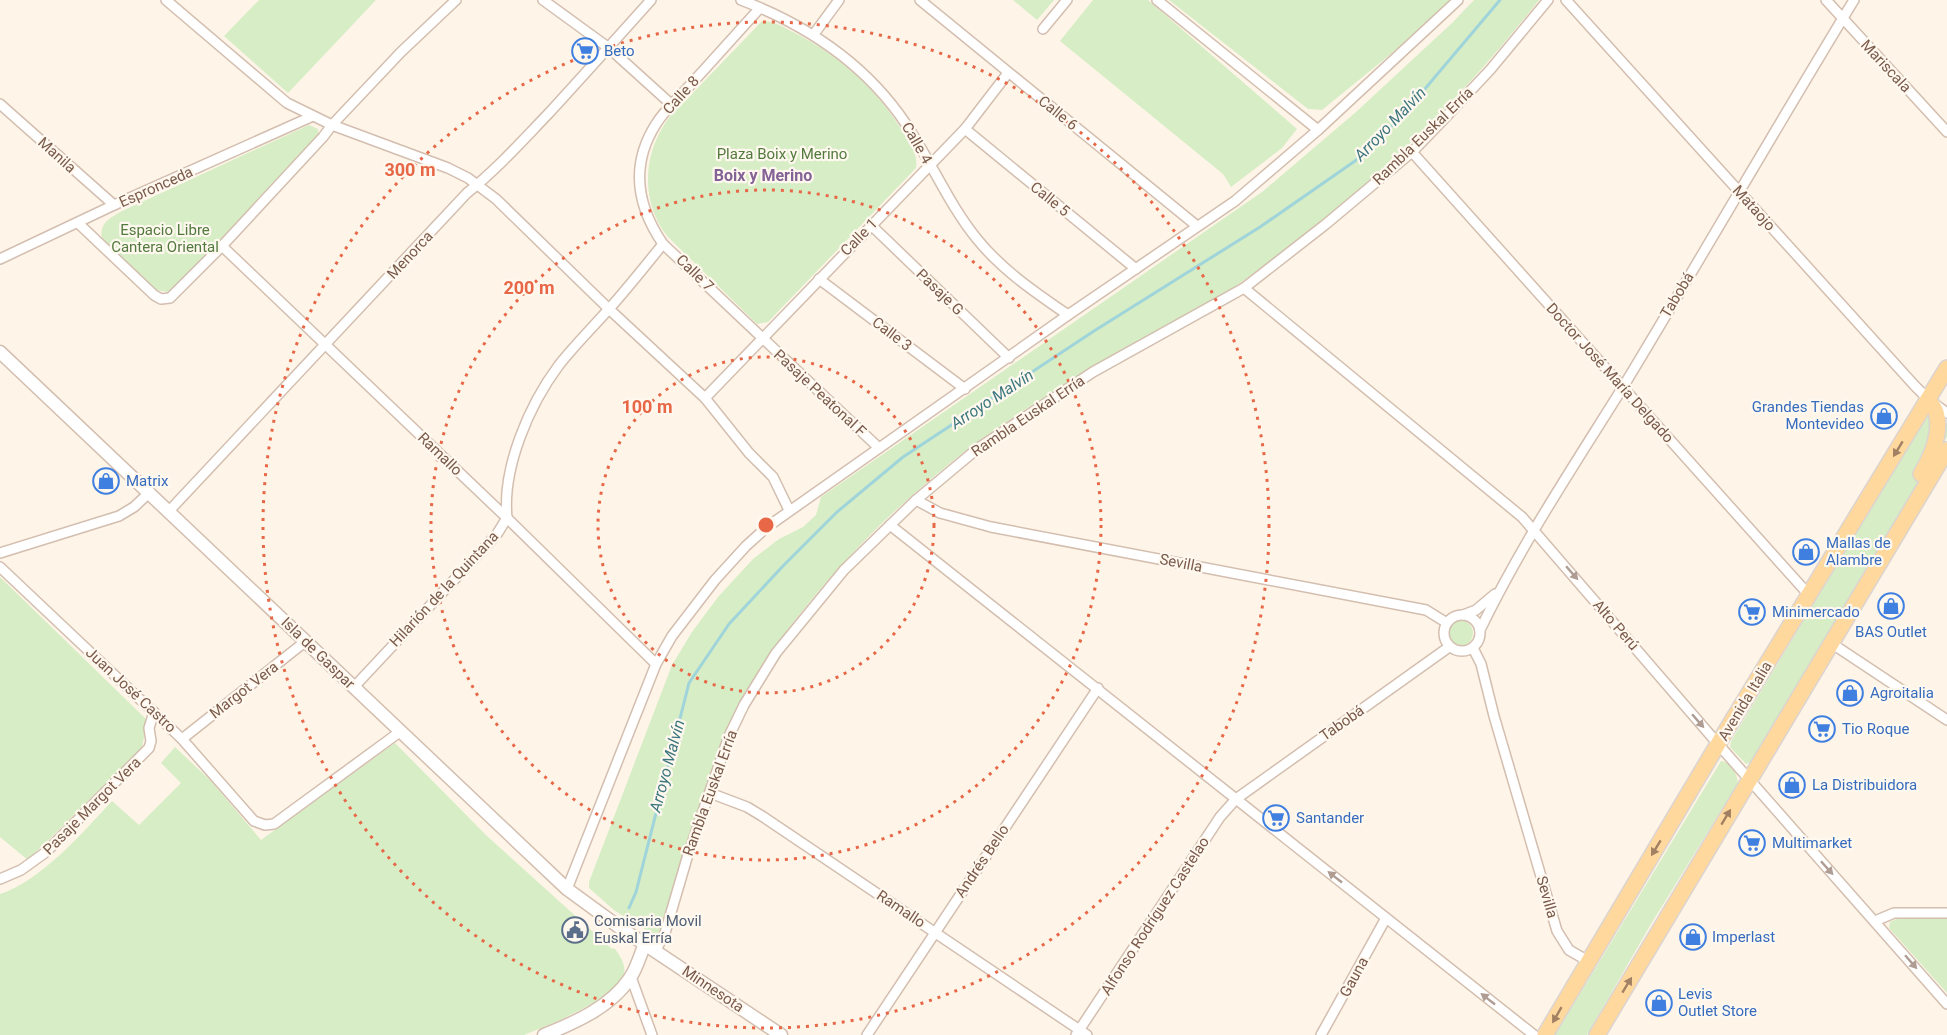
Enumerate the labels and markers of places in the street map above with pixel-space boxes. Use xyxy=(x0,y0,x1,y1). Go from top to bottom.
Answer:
supermarket icon: Beto xyxy=(570,36,600,66)
place label: Beto xyxy=(604,42,635,60)
place label: Grandes Tiendas Montevideo xyxy=(1752,398,1864,433)
shop icon: Grandes Tiendas Montevideo xyxy=(1869,401,1899,431)
shop icon: Matrix xyxy=(91,466,121,496)
place label: Matrix xyxy=(126,472,169,490)
centre of rings xyxy=(756,515,776,535)
place label: Mallas de Alambre xyxy=(1826,534,1891,569)
shop icon: Mallas de Alambre xyxy=(1791,537,1821,567)
shop icon: BAS Outlet xyxy=(1876,591,1906,621)
supermarket icon: Minimercado xyxy=(1737,597,1767,627)
place label: Minimercado xyxy=(1772,603,1860,621)
place label: BAS Outlet xyxy=(1855,623,1927,641)
shop icon: Agroitalia xyxy=(1835,678,1865,708)
place label: Agroitalia xyxy=(1870,684,1934,702)
supermarket icon: Tio Roque xyxy=(1807,714,1837,744)
place label: Tio Roque xyxy=(1842,720,1909,738)
shop icon: La Distribuidora xyxy=(1777,770,1807,800)
place label: La Distribuidora xyxy=(1812,776,1917,794)
supermarket icon: Santander xyxy=(1261,803,1291,833)
place label: Santander xyxy=(1296,809,1364,827)
supermarket icon: Multimarket xyxy=(1737,828,1767,858)
place label: Multimarket xyxy=(1772,834,1852,852)
place label: Comisaria Movil Euskal Erría xyxy=(594,912,702,947)
public building icon: Comisaria Movil Euskal Erría xyxy=(560,915,590,945)
shop icon: Imperlast xyxy=(1678,922,1708,952)
place label: Imperlast xyxy=(1712,928,1775,946)
place label: Levis Outlet Store xyxy=(1678,985,1757,1020)
shop icon: Levis Outlet Store xyxy=(1644,988,1674,1018)

